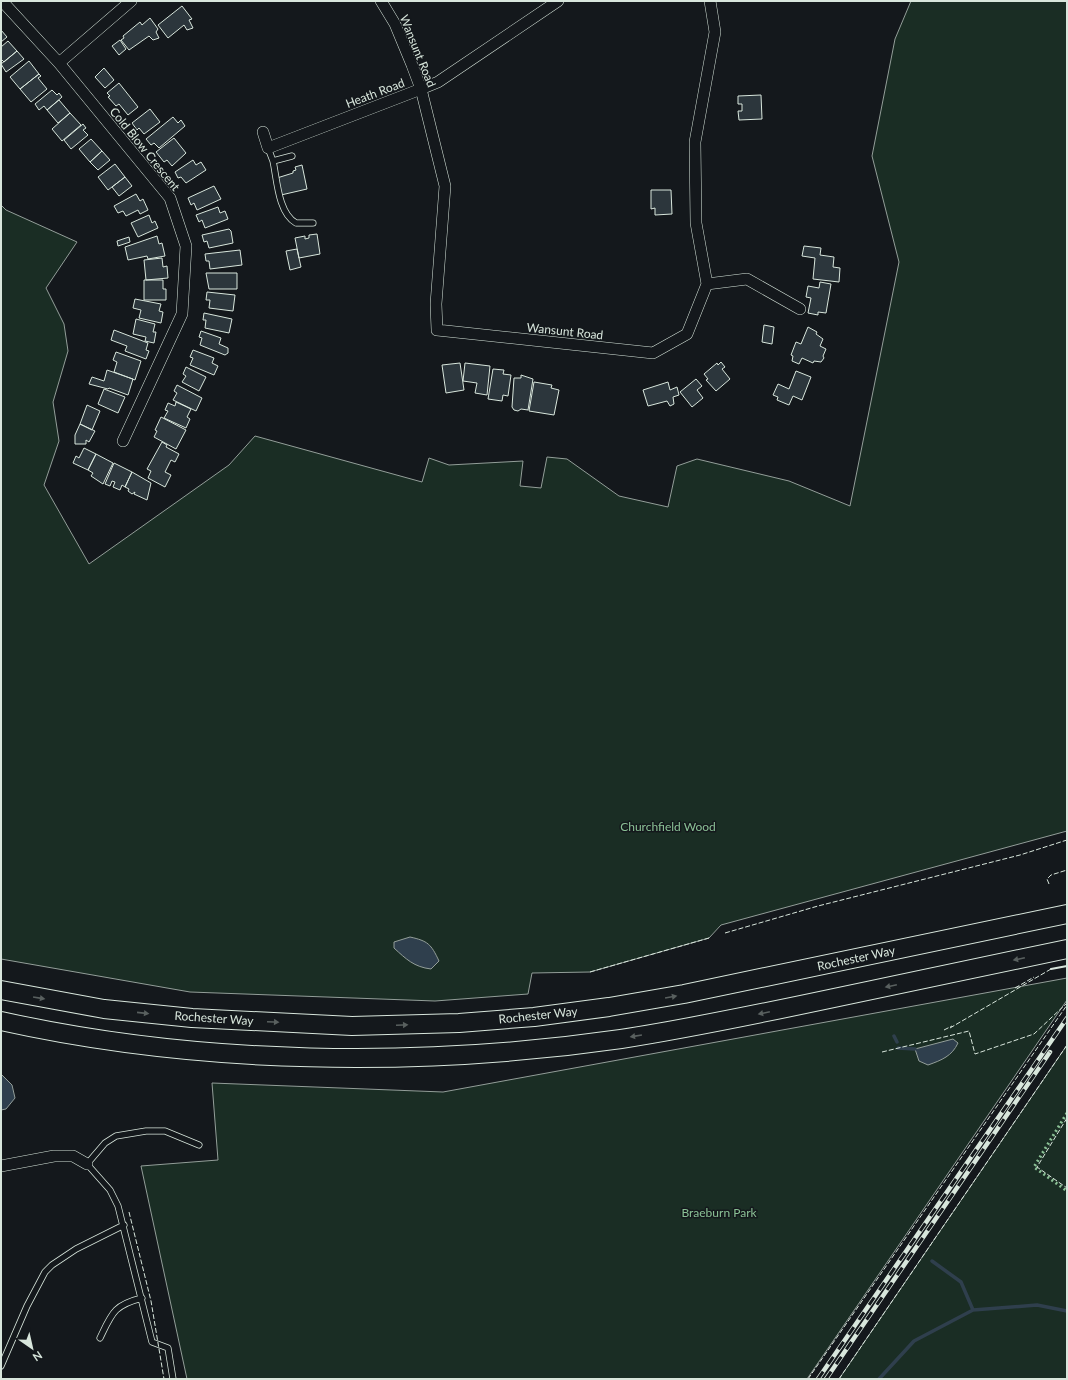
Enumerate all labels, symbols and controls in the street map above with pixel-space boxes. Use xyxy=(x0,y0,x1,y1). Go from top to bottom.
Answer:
street label: Wansunt Road xyxy=(397,13,439,89)
street label: Heath Road xyxy=(343,75,407,111)
street label: Cold Blow Crescent xyxy=(107,104,184,194)
street label: Wansunt Road xyxy=(526,320,604,342)
park label: Churchfield Wood xyxy=(620,819,716,834)
street label: Rochester Way xyxy=(816,942,897,974)
one-way arrow xyxy=(1012,957,1025,963)
one-way arrow xyxy=(885,983,897,989)
one-way arrow xyxy=(665,993,677,999)
one-way arrow xyxy=(33,995,45,1001)
street label: Rochester Way xyxy=(498,1003,579,1027)
street label: Rochester Way xyxy=(174,1008,255,1028)
one-way arrow xyxy=(137,1009,149,1016)
one-way arrow xyxy=(758,1010,770,1016)
one-way arrow xyxy=(267,1019,280,1025)
one-way arrow xyxy=(396,1022,409,1028)
one-way arrow xyxy=(630,1033,642,1039)
park label: Braeburn Park xyxy=(681,1205,757,1220)
north arrow xyxy=(12,1328,52,1368)
text: N xyxy=(31,1349,45,1364)

